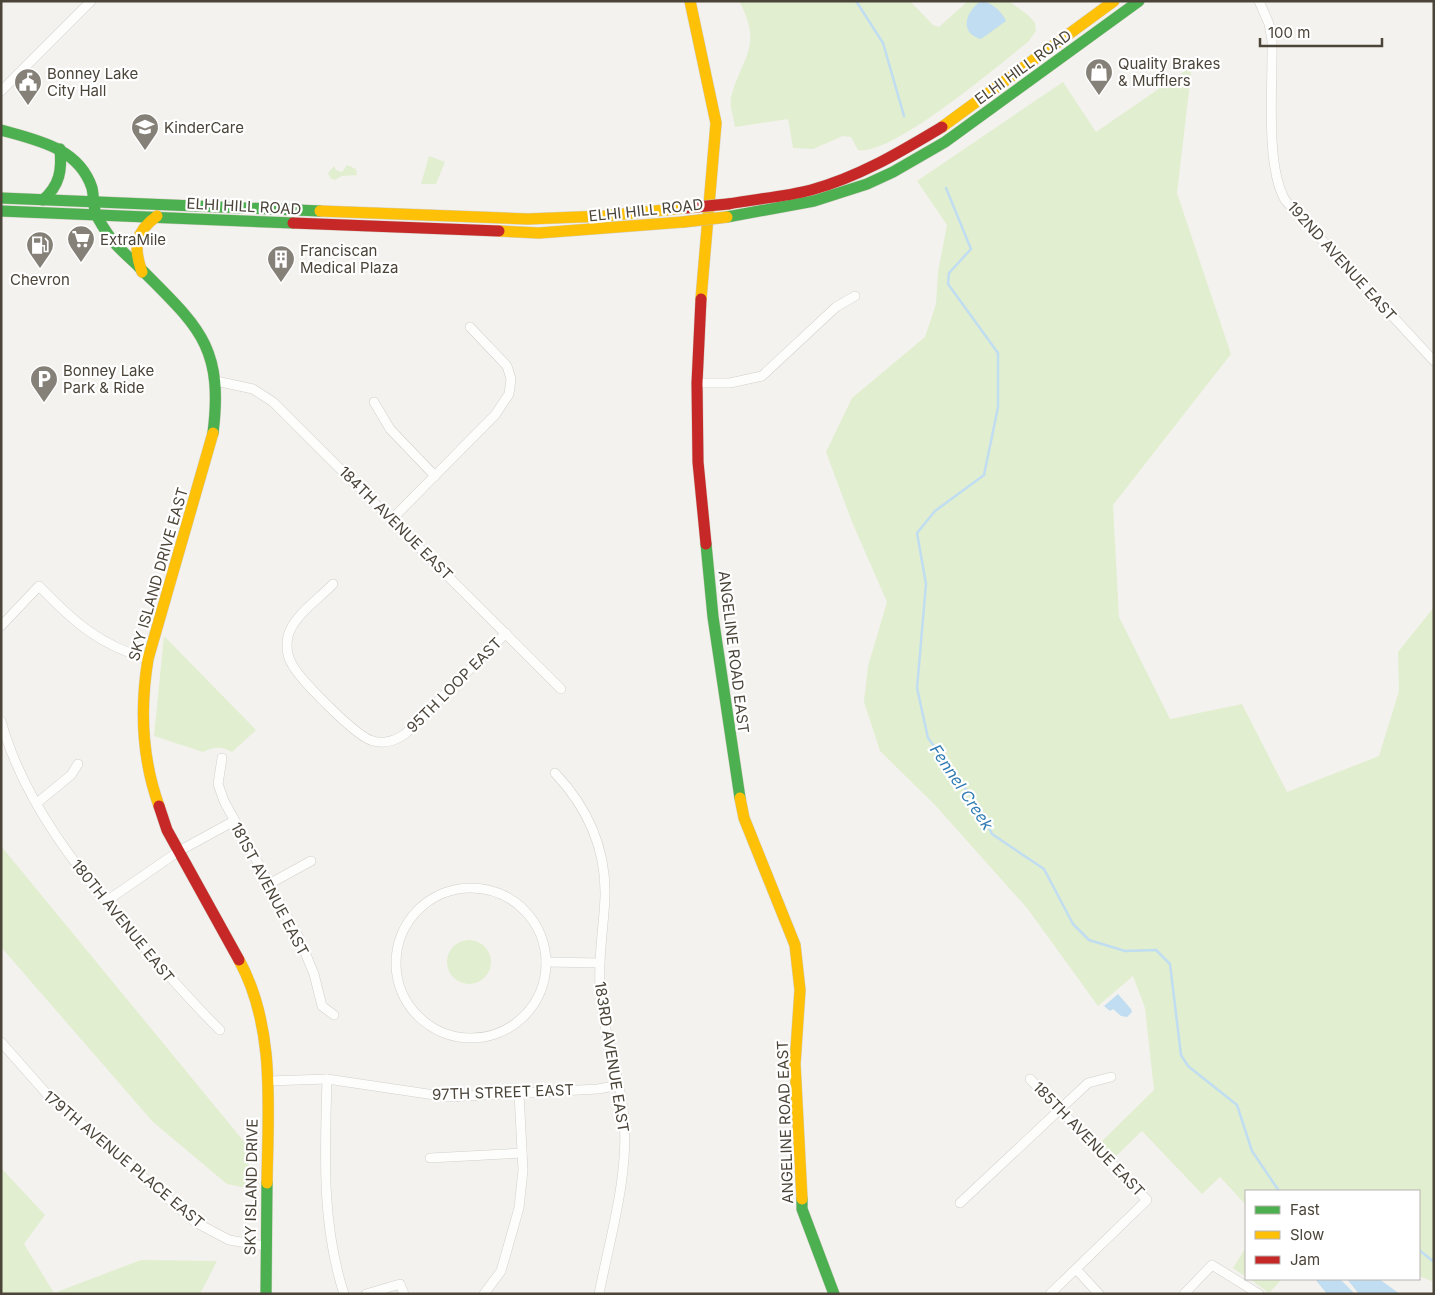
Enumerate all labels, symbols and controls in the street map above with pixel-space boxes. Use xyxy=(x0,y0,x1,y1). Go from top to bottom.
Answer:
scale bar xyxy=(1260,15,1382,47)
text: 100 m xyxy=(1268,23,1310,42)
street label: ELHI HILL ROAD xyxy=(971,26,1075,108)
place label: Quality Brakes & Mufflers xyxy=(1118,54,1220,90)
shop icon: Quality Brakes & Mufflers xyxy=(1084,57,1114,96)
place label: Bonney Lake City Hall xyxy=(47,64,138,100)
public building icon: Bonney Lake City Hall xyxy=(13,67,43,106)
school or university icon: KinderCare xyxy=(130,112,160,151)
place label: KinderCare xyxy=(164,118,244,137)
street label: ELHI HILL ROAD xyxy=(186,194,302,218)
street label: ELHI HILL ROAD xyxy=(588,195,704,225)
street label: 192ND AVENUE EAST xyxy=(1283,197,1401,325)
supermarket icon: ExtraMile xyxy=(66,224,96,263)
fuel station icon: Chevron xyxy=(25,230,55,269)
place label: ExtraMile xyxy=(100,230,166,249)
place label: Franciscan Medical Plaza xyxy=(300,241,398,277)
building icon: Franciscan Medical Plaza xyxy=(266,244,296,283)
place label: Chevron xyxy=(10,270,70,289)
place label: Bonney Lake Park & Ride xyxy=(63,361,154,397)
parking icon: Bonney Lake Park & Ride xyxy=(29,364,59,403)
street label: 184TH AVENUE EAST xyxy=(335,462,457,584)
street label: SKY ISLAND DRIVE EAST xyxy=(124,485,192,663)
street label: ANGELINE ROAD EAST xyxy=(715,570,753,734)
street label: 95TH LOOP EAST xyxy=(402,633,506,737)
water label: Fennel Creek xyxy=(926,740,998,834)
street label: 181ST AVENUE EAST xyxy=(227,819,313,959)
street label: 180TH AVENUE EAST xyxy=(67,856,179,986)
street label: 183RD AVENUE EAST xyxy=(591,980,633,1134)
street label: ANGELINE ROAD EAST xyxy=(773,1040,797,1204)
street label: 185TH AVENUE EAST xyxy=(1029,1078,1149,1200)
street label: 97TH STREET EAST xyxy=(432,1080,574,1104)
street label: 179TH AVENUE PLACE EAST xyxy=(40,1086,208,1232)
street label: SKY ISLAND DRIVE xyxy=(240,1118,262,1256)
legend xyxy=(1245,1190,1420,1280)
text: Fast xyxy=(1290,1200,1320,1219)
text: Slow xyxy=(1290,1225,1324,1244)
text: Jam xyxy=(1290,1250,1320,1269)

